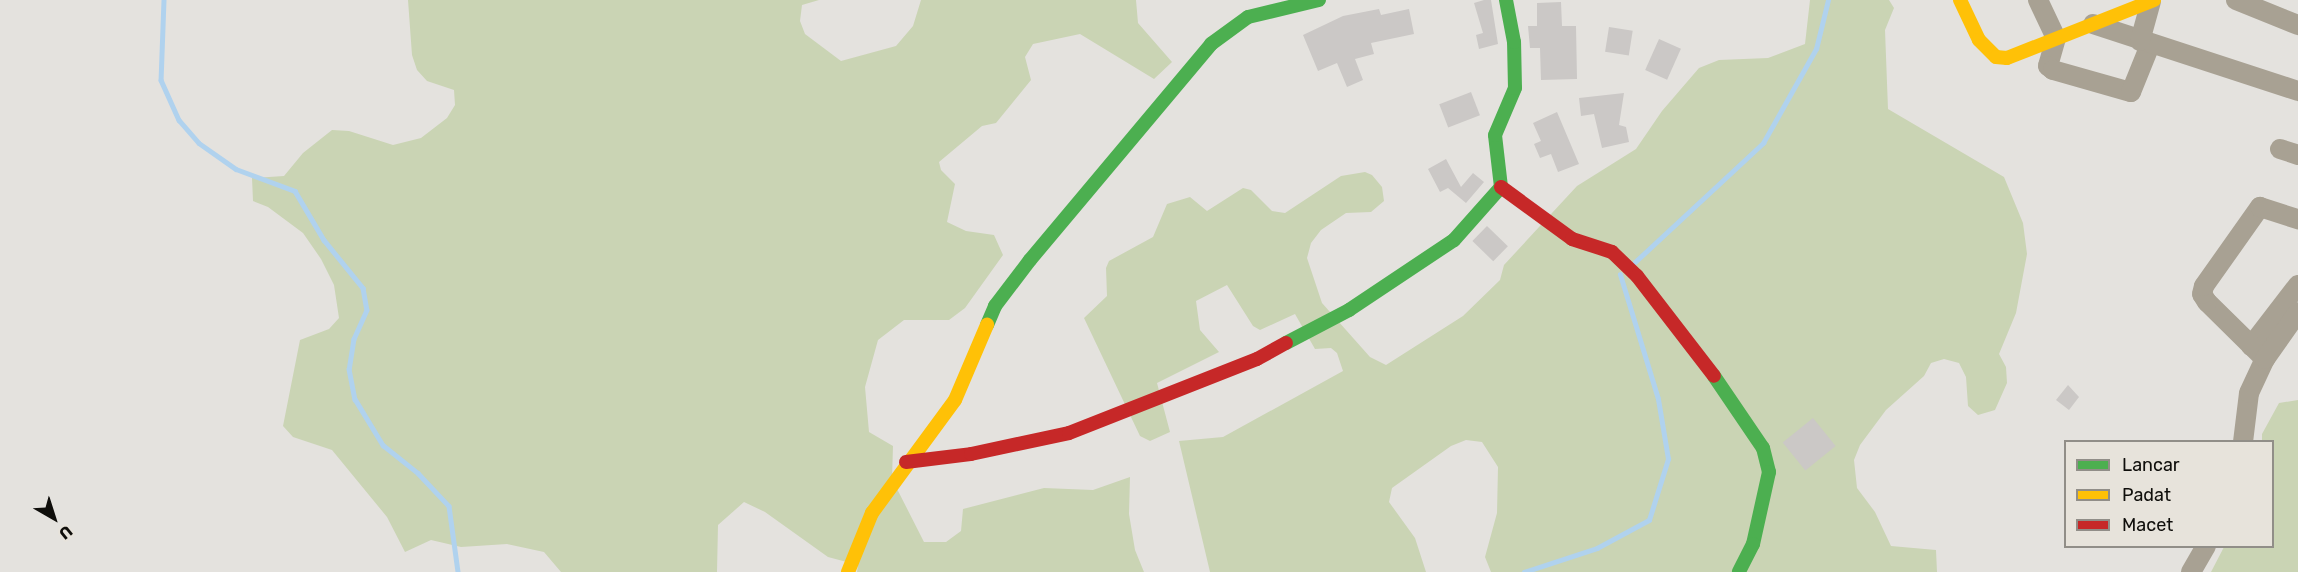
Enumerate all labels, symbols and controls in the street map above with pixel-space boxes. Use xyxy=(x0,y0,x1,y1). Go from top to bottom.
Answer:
legend xyxy=(2064,440,2274,548)
text: Lancar xyxy=(2122,454,2180,476)
text: Padat xyxy=(2122,484,2171,506)
north arrow xyxy=(24,488,84,548)
text: Macet xyxy=(2122,514,2173,536)
text: U xyxy=(55,521,76,543)

